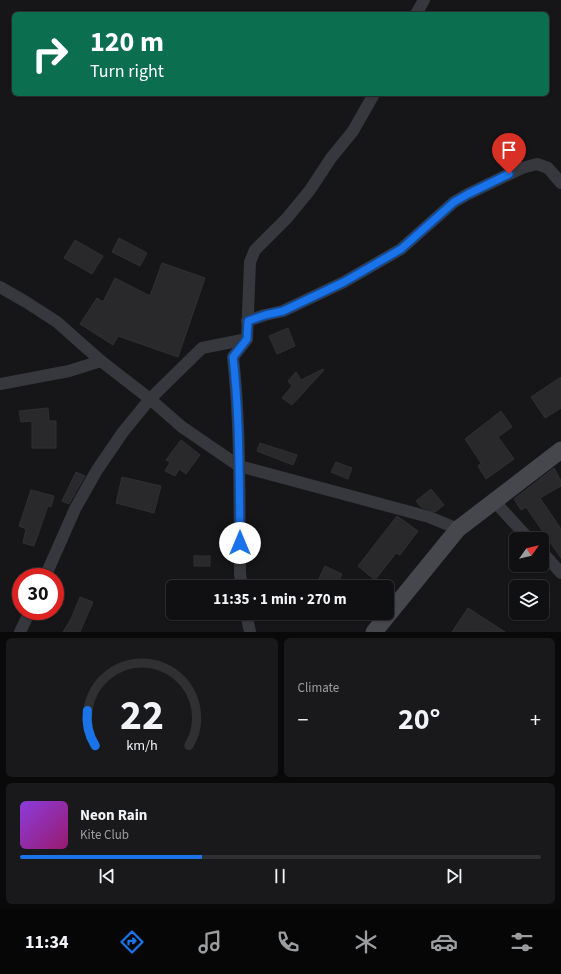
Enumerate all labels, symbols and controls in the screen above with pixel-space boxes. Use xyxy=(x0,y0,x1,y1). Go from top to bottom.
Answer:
text: 120 m xyxy=(90,22,164,62)
icon: right xyxy=(24,28,76,80)
text: Turn right xyxy=(90,59,164,84)
pin xyxy=(492,133,526,174)
icon: arrive xyxy=(498,139,520,161)
position arrow xyxy=(219,522,261,564)
north arrow xyxy=(509,532,549,572)
map controls xyxy=(509,532,549,620)
speed limit sign: 30 xyxy=(12,568,64,620)
button: layers xyxy=(509,580,549,620)
text: 11:35 · 1 min · 270 m xyxy=(213,589,347,610)
text: Climate xyxy=(298,679,339,697)
text: 22 xyxy=(120,685,164,745)
text: 20° xyxy=(398,698,441,741)
text: − xyxy=(298,704,308,736)
text: + xyxy=(530,704,541,736)
text: km/h xyxy=(126,734,158,755)
text: Neon Rain xyxy=(80,805,147,826)
text: Kite Club xyxy=(80,826,129,844)
icon: previous xyxy=(96,865,118,887)
icon: pause xyxy=(269,865,291,887)
icon: next xyxy=(443,865,465,887)
icon: directions xyxy=(118,928,146,956)
icon: music xyxy=(196,928,224,956)
icon: phone xyxy=(274,928,302,956)
icon: climate xyxy=(352,928,380,956)
icon: car xyxy=(430,928,458,956)
icon: filters xyxy=(508,928,536,956)
text: 11:34 xyxy=(25,930,68,955)

